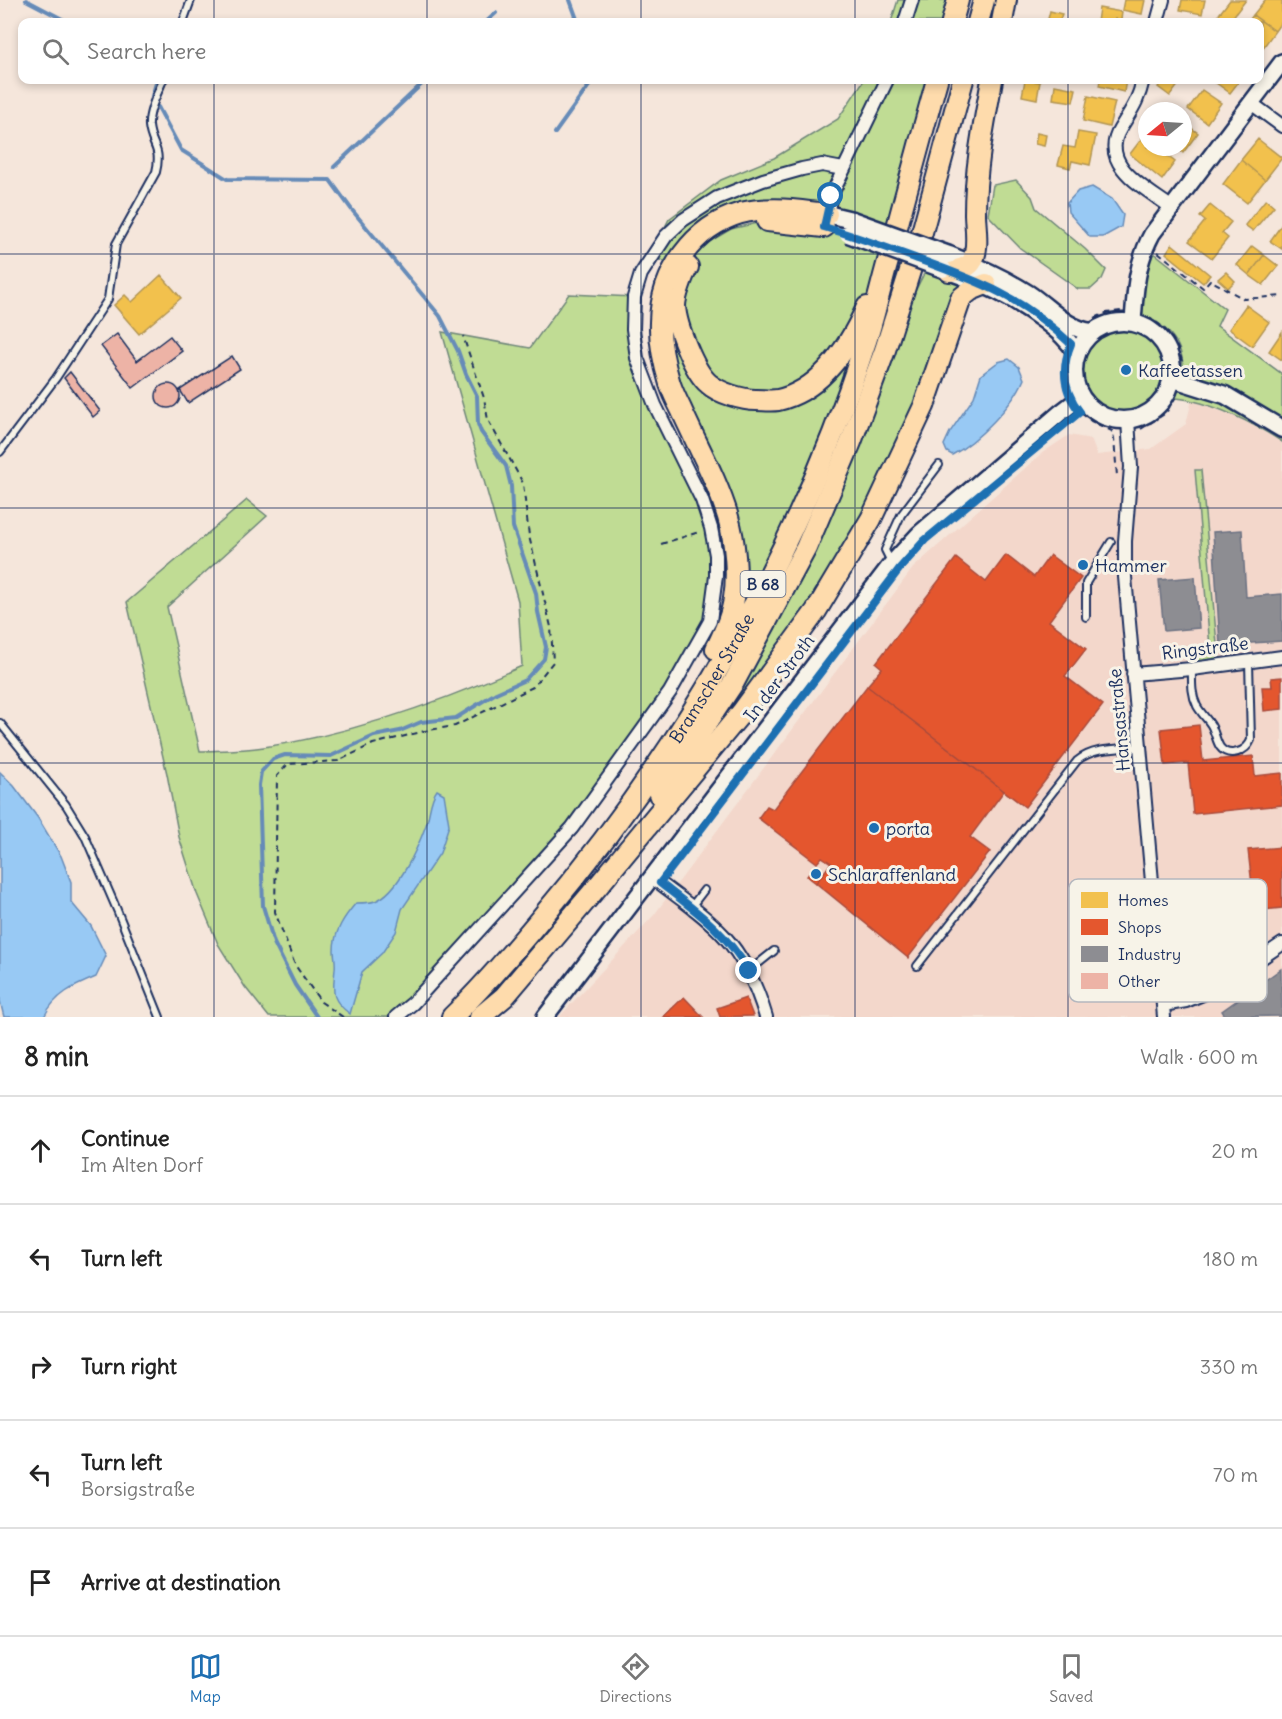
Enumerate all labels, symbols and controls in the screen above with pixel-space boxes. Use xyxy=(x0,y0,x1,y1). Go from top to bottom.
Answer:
search box xyxy=(18,18,1264,84)
icon: search xyxy=(39,35,72,68)
text: Search here xyxy=(87,37,206,65)
north arrow xyxy=(1138,102,1192,156)
route start xyxy=(817,182,843,208)
place label: Kaffeetassen xyxy=(1138,359,1243,382)
marker: Kaffeetassen xyxy=(1119,363,1133,377)
place label: Hammer xyxy=(1095,554,1167,577)
marker: Hammer xyxy=(1076,558,1090,572)
road number: B 68 xyxy=(740,571,786,597)
street label: Bramscher Straße xyxy=(664,609,759,747)
street label: In der Stroth xyxy=(739,630,819,726)
street label: Ringstraße xyxy=(1160,631,1250,665)
street label: Hansastraße xyxy=(1103,668,1135,772)
place label: porta xyxy=(886,817,930,840)
marker: porta xyxy=(867,821,881,835)
place label: Schlaraffenland xyxy=(828,863,956,886)
marker: Schlaraffenland xyxy=(809,867,823,881)
legend xyxy=(1069,879,1267,1002)
text: Homes xyxy=(1118,890,1168,910)
text: Shops xyxy=(1118,917,1162,937)
text: Industry xyxy=(1118,944,1181,964)
route end xyxy=(735,957,761,983)
text: Other xyxy=(1118,971,1161,991)
text: 8 min xyxy=(24,1040,89,1073)
text: Walk · 600 m xyxy=(1140,1044,1258,1069)
text: Continue xyxy=(81,1124,170,1152)
icon: ahead xyxy=(24,1134,57,1167)
text: 20 m xyxy=(1212,1138,1258,1163)
text: Im Alten Dorf xyxy=(81,1152,203,1177)
icon: left xyxy=(24,1242,57,1275)
text: Turn left xyxy=(81,1244,162,1272)
text: 180 m xyxy=(1203,1246,1258,1271)
icon: right xyxy=(24,1350,57,1383)
text: Turn right xyxy=(81,1352,177,1380)
text: 330 m xyxy=(1200,1354,1258,1379)
text: Turn left xyxy=(81,1448,162,1476)
icon: left xyxy=(24,1458,57,1491)
text: 70 m xyxy=(1213,1462,1258,1487)
text: Borsigstraße xyxy=(81,1476,195,1501)
icon: arrive xyxy=(24,1566,57,1599)
text: Arrive at destination xyxy=(81,1568,281,1596)
tab: Map xyxy=(189,1650,222,1706)
tab: Directions xyxy=(599,1650,672,1706)
tab: Saved xyxy=(1049,1650,1093,1706)

